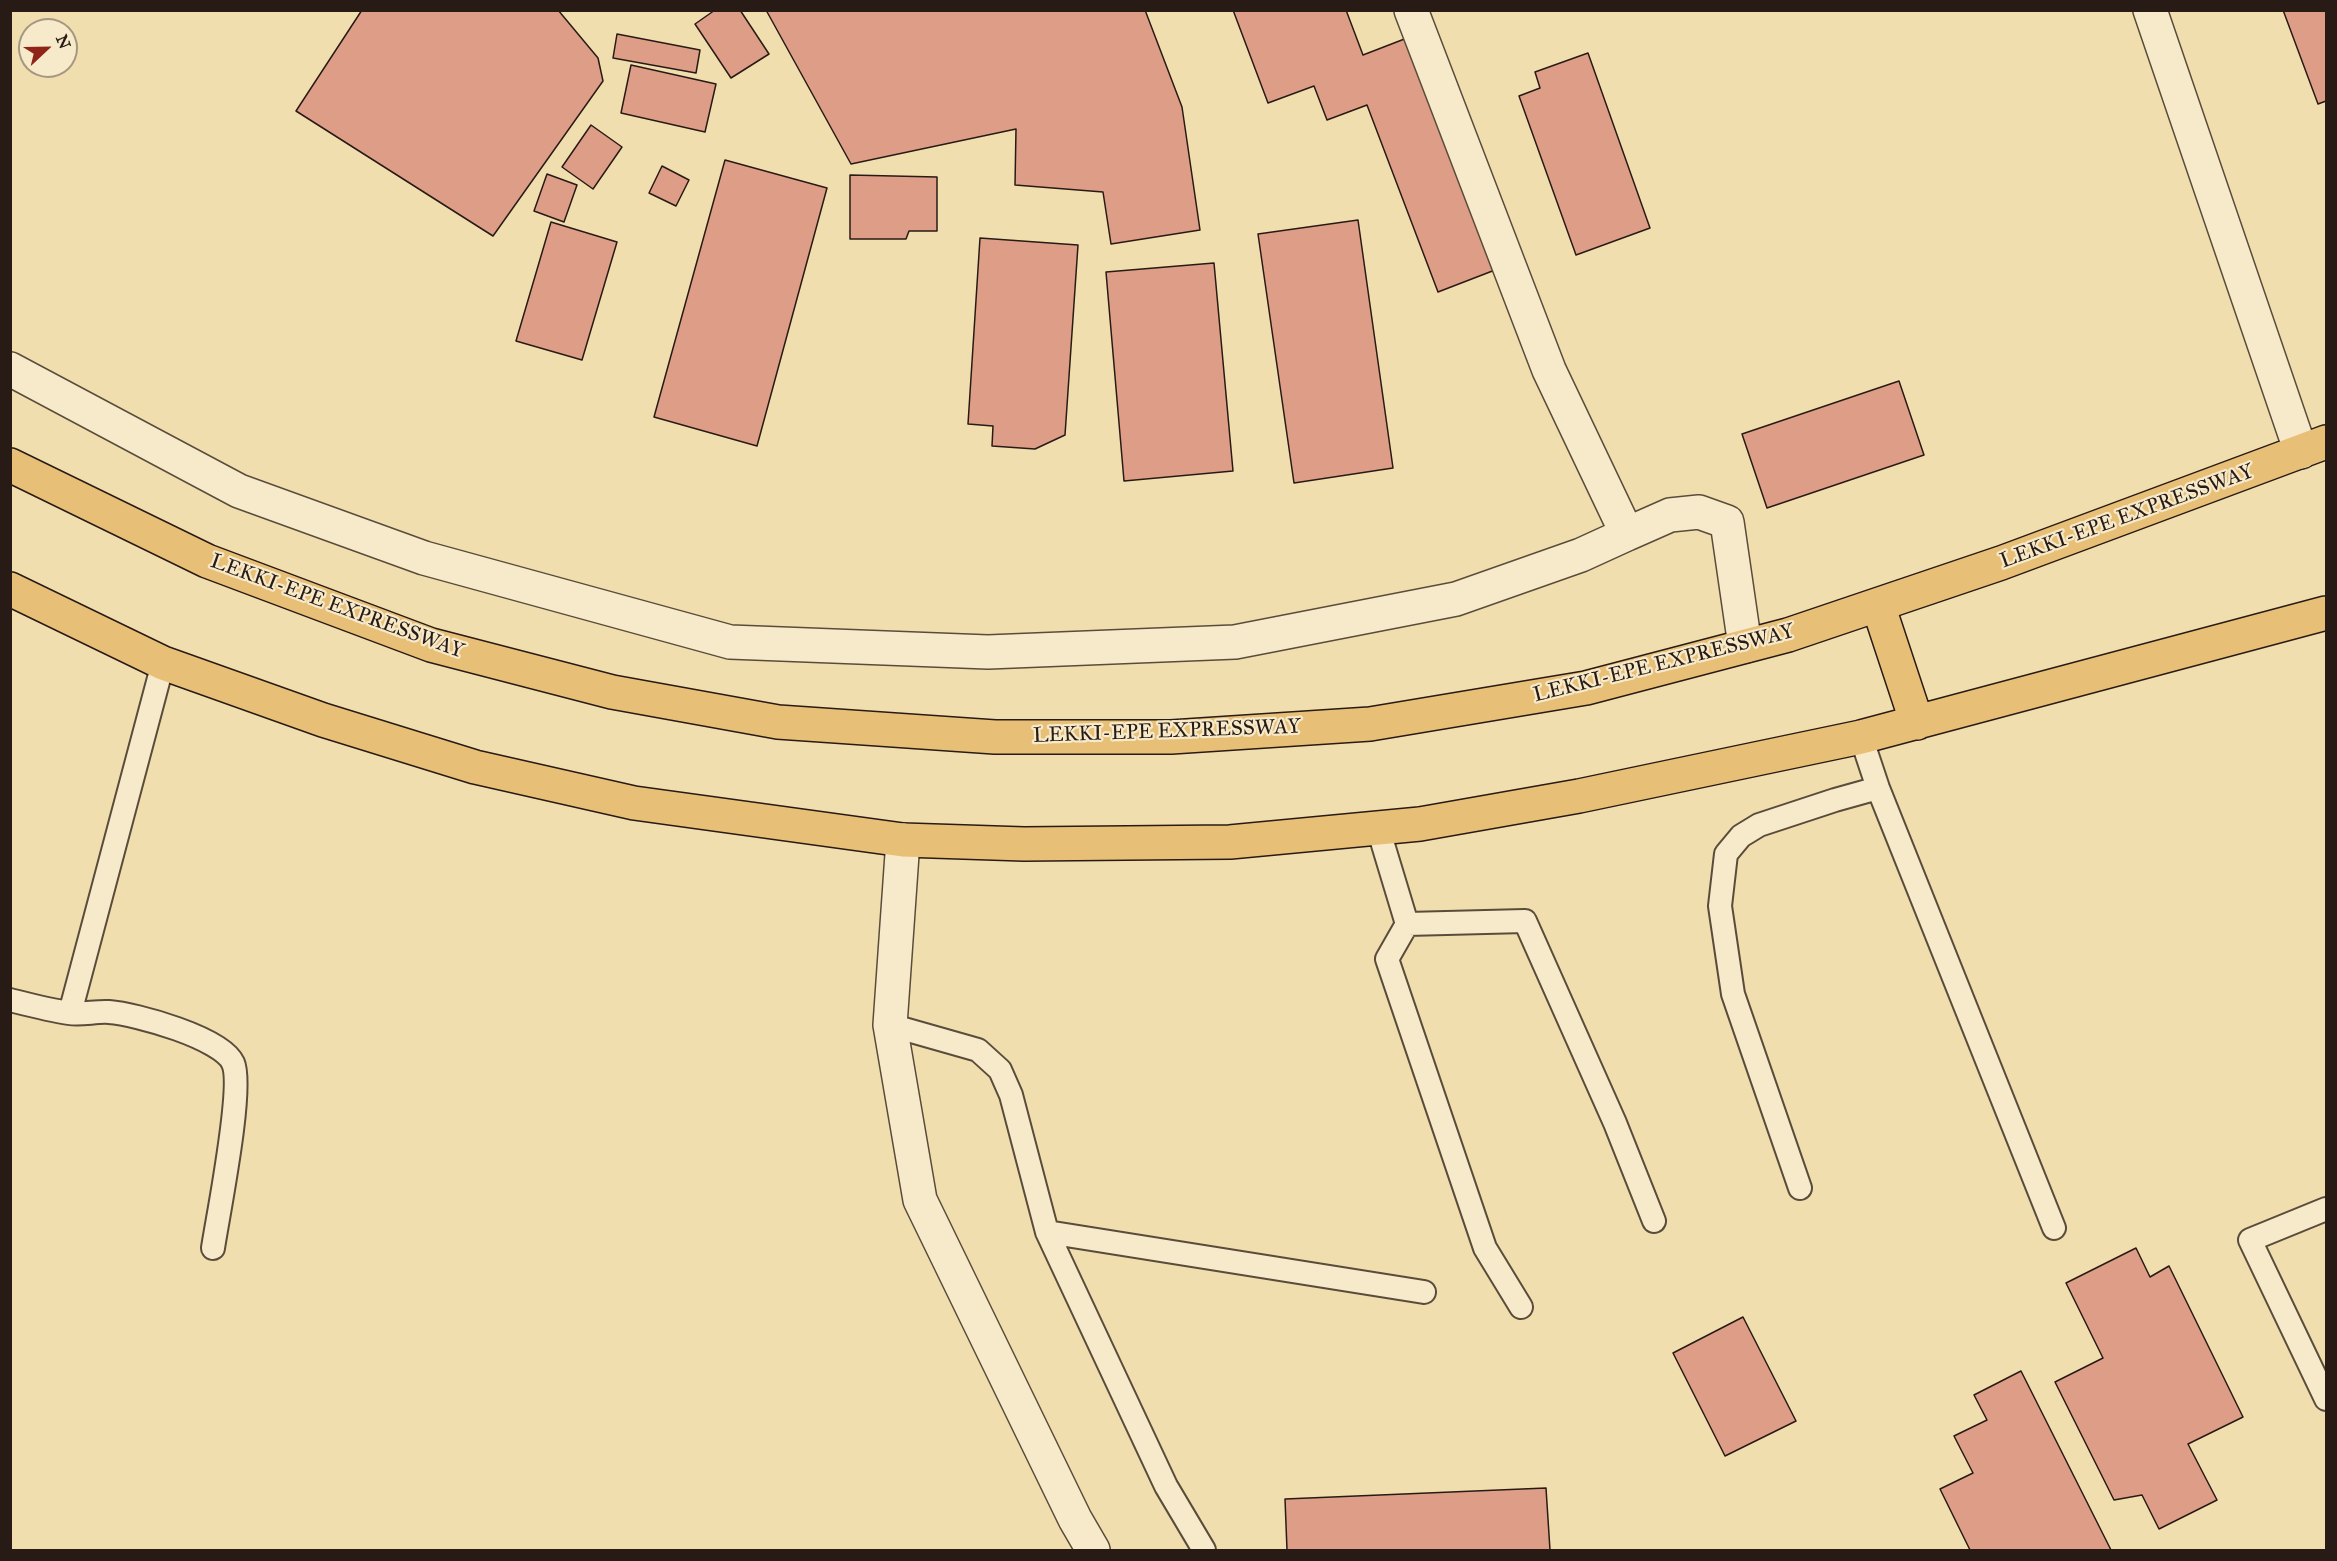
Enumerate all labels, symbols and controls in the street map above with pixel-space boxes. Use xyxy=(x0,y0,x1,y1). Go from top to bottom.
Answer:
north arrow xyxy=(18,18,78,78)
text: N xyxy=(52,32,75,52)
street label: LEKKI-EPE EXPRESSWAY xyxy=(1997,459,2257,575)
street label: LEKKI-EPE EXPRESSWAY xyxy=(207,549,467,665)
street label: LEKKI-EPE EXPRESSWAY xyxy=(1531,619,1797,709)
street label: LEKKI-EPE EXPRESSWAY xyxy=(1033,715,1301,749)

